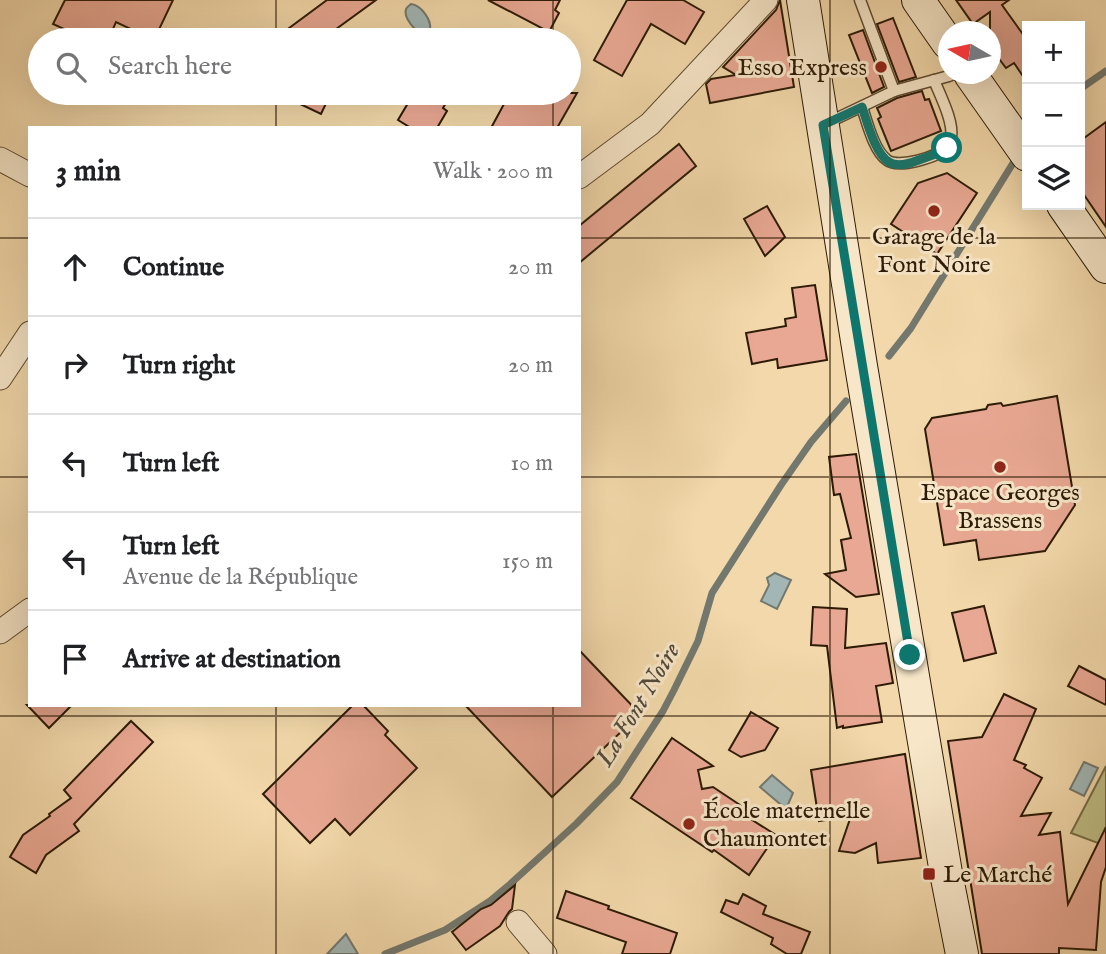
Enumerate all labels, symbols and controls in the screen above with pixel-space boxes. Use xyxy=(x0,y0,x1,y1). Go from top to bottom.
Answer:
north arrow xyxy=(938,21,1001,84)
map controls xyxy=(1022,21,1085,210)
button: + xyxy=(1022,21,1085,84)
search box xyxy=(28,28,581,105)
icon: search xyxy=(52,48,90,86)
text: Search here xyxy=(108,50,232,83)
place label: Esso Express xyxy=(737,53,867,84)
marker: Esso Express xyxy=(873,59,889,75)
button: − xyxy=(1022,84,1085,147)
route start xyxy=(931,132,962,163)
button: layers xyxy=(1022,147,1085,210)
text: 3 min xyxy=(56,153,121,191)
text: Walk · 200 m xyxy=(433,157,553,186)
marker: Garage de la Font Noire xyxy=(926,203,942,219)
place label: Garage de la Font Noire xyxy=(872,222,997,281)
icon: ahead xyxy=(56,248,94,286)
text: Continue xyxy=(123,251,224,284)
text: 20 m xyxy=(508,253,553,282)
icon: right xyxy=(56,346,94,384)
text: Turn right xyxy=(123,349,236,382)
text: 20 m xyxy=(508,351,553,380)
icon: left xyxy=(56,444,94,482)
text: Turn left xyxy=(123,447,220,480)
text: 10 m xyxy=(510,449,553,478)
marker: Espace Georges Brassens xyxy=(992,459,1008,475)
place label: Espace Georges Brassens xyxy=(920,478,1080,537)
text: Turn left xyxy=(123,530,220,563)
icon: left xyxy=(56,542,94,580)
text: 150 m xyxy=(502,547,553,576)
text: Avenue de la République xyxy=(123,563,358,592)
water label: La Font Noire xyxy=(588,636,688,774)
route end xyxy=(894,639,925,670)
icon: arrive xyxy=(56,640,94,678)
text: Arrive at destination xyxy=(123,643,341,676)
place label: École maternelle Chaumontet xyxy=(703,796,870,855)
marker: École maternelle Chaumontet xyxy=(681,816,697,832)
place label: Le Marché xyxy=(943,860,1052,891)
marker: Le Marché xyxy=(921,866,937,882)

